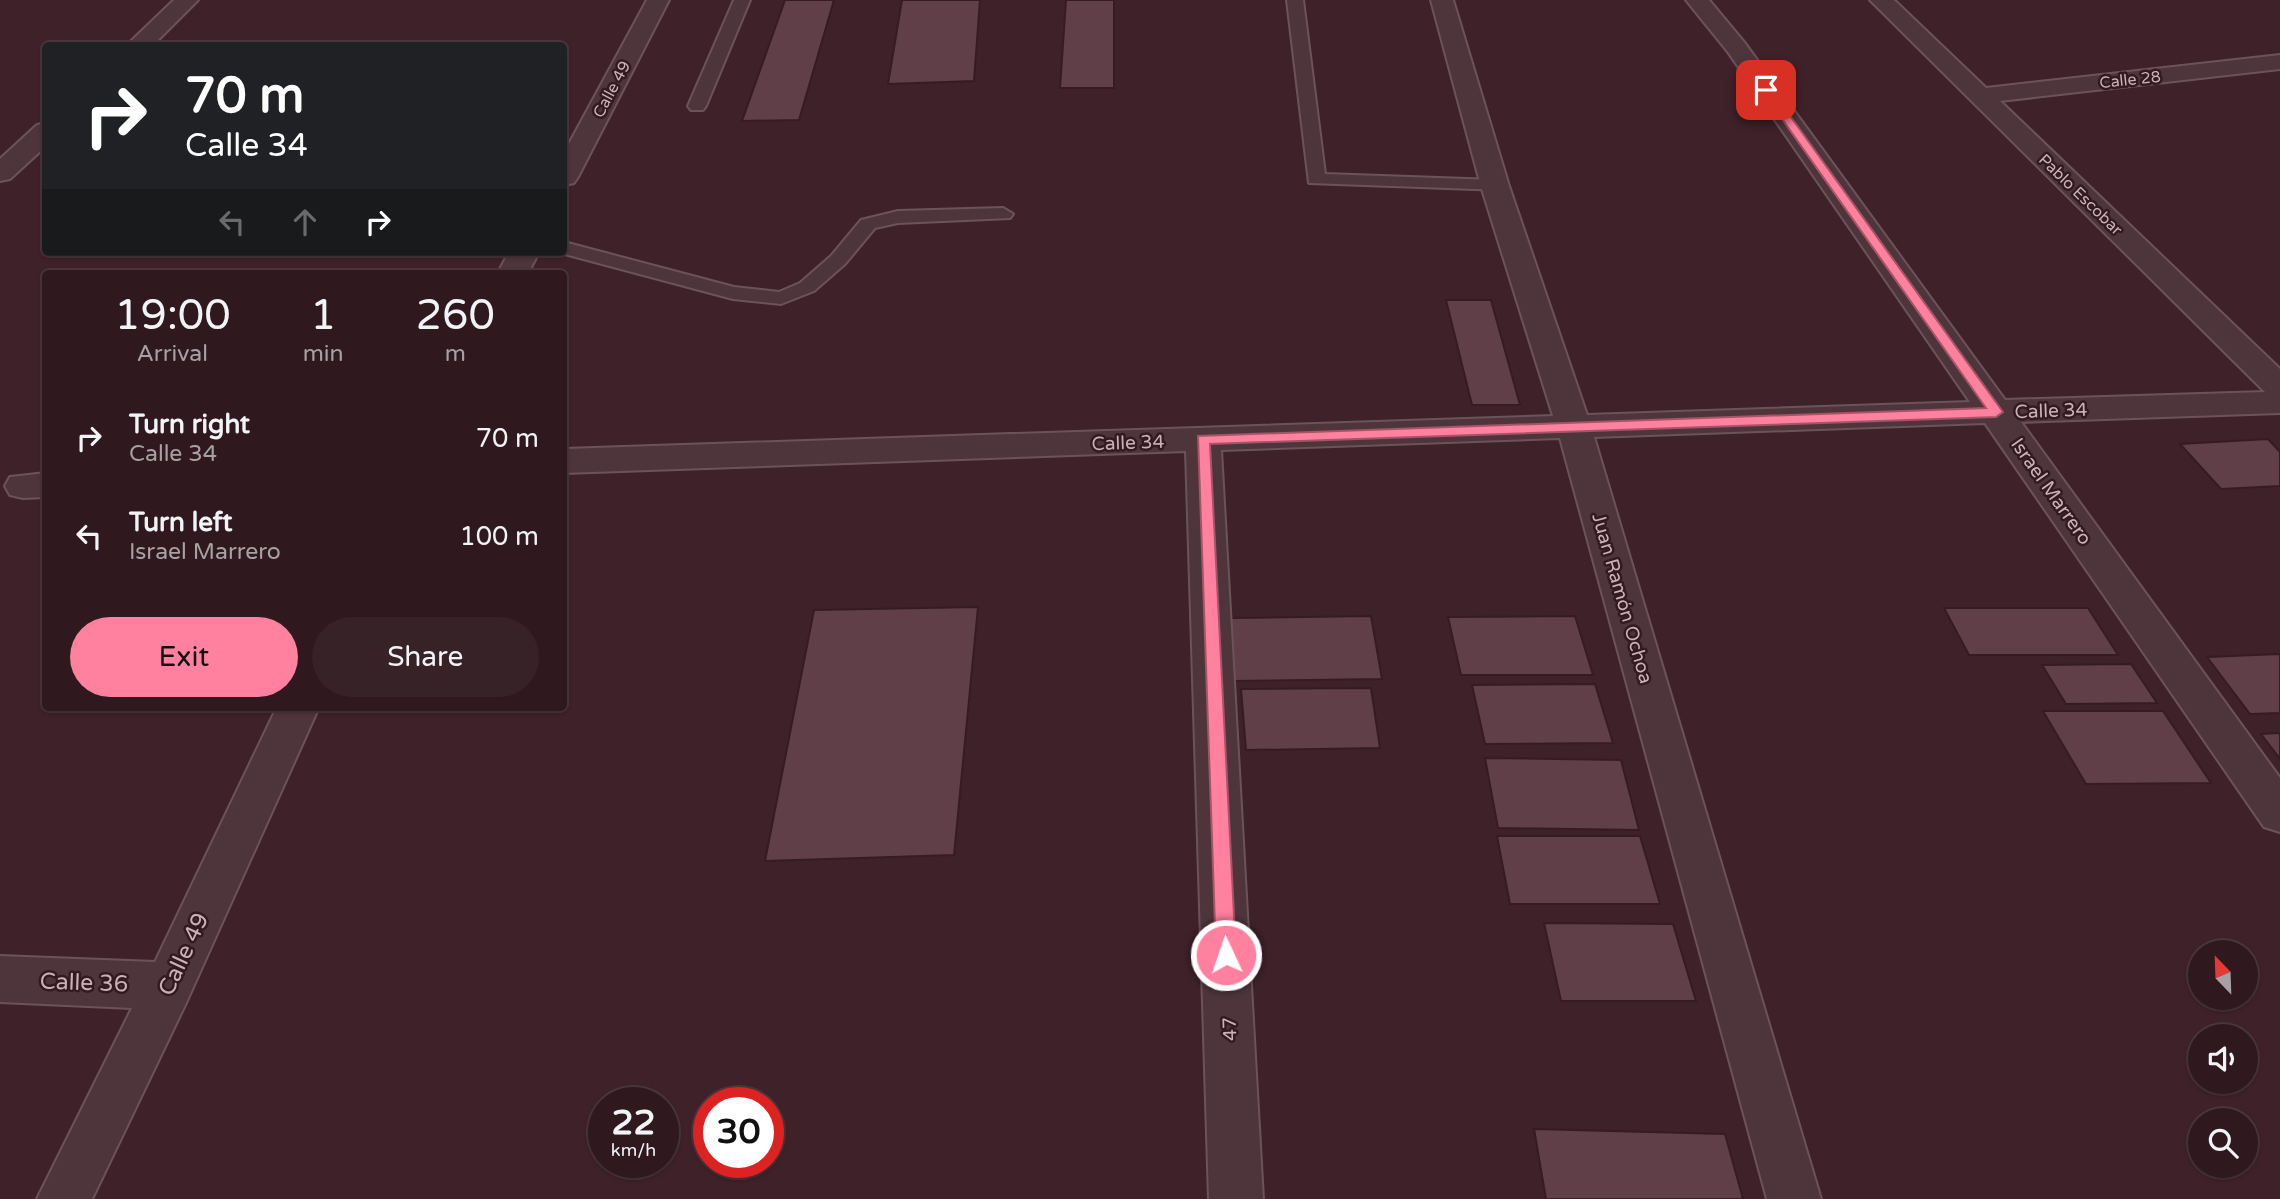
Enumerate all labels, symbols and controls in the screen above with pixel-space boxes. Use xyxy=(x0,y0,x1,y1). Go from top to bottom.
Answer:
street label: Calle 49 xyxy=(589,58,635,121)
pin xyxy=(1736,60,1796,120)
text: 70 m xyxy=(185,67,304,126)
street label: Calle 28 xyxy=(2099,67,2162,93)
icon: right xyxy=(70,70,161,161)
icon: arrive xyxy=(1747,71,1785,109)
text: Calle 34 xyxy=(185,127,308,165)
street label: Pablo Escobar xyxy=(2034,150,2127,240)
icon: left xyxy=(213,203,251,241)
icon: ahead xyxy=(286,203,324,241)
icon: right xyxy=(359,203,397,241)
text: 19:00 xyxy=(114,290,231,341)
text: 1 xyxy=(310,290,336,341)
text: 260 xyxy=(416,290,495,341)
text: Arrival xyxy=(137,340,208,368)
text: min xyxy=(303,340,344,368)
text: m xyxy=(445,340,466,368)
street label: Calle 34 xyxy=(2014,399,2088,423)
text: Turn right xyxy=(129,409,250,440)
icon: right xyxy=(70,419,108,457)
text: 70 m xyxy=(476,423,539,454)
street label: Calle 34 xyxy=(1091,431,1165,455)
street label: Israel Marrero xyxy=(2006,434,2096,549)
text: Calle 34 xyxy=(129,440,217,468)
text: Turn left xyxy=(129,507,232,538)
street label: Juan Ramón Ochoa xyxy=(1587,510,1657,686)
icon: left xyxy=(70,517,108,555)
text: 100 m xyxy=(459,521,539,552)
text: Israel Marrero xyxy=(129,538,281,566)
button: Exit xyxy=(70,617,298,697)
button: Share xyxy=(312,617,539,697)
street label: Calle 49 xyxy=(153,909,215,1000)
position arrow xyxy=(1189,918,1263,992)
north arrow xyxy=(2188,940,2258,1010)
map controls xyxy=(2188,940,2258,1178)
street label: Calle 36 xyxy=(39,967,129,999)
street label: 47 xyxy=(1219,1017,1241,1041)
button: sound xyxy=(2188,1024,2258,1094)
speed limit sign: 30 xyxy=(693,1087,784,1178)
text: 22 xyxy=(612,1102,655,1144)
button: search xyxy=(2188,1108,2258,1178)
text: km/h xyxy=(611,1139,656,1161)

